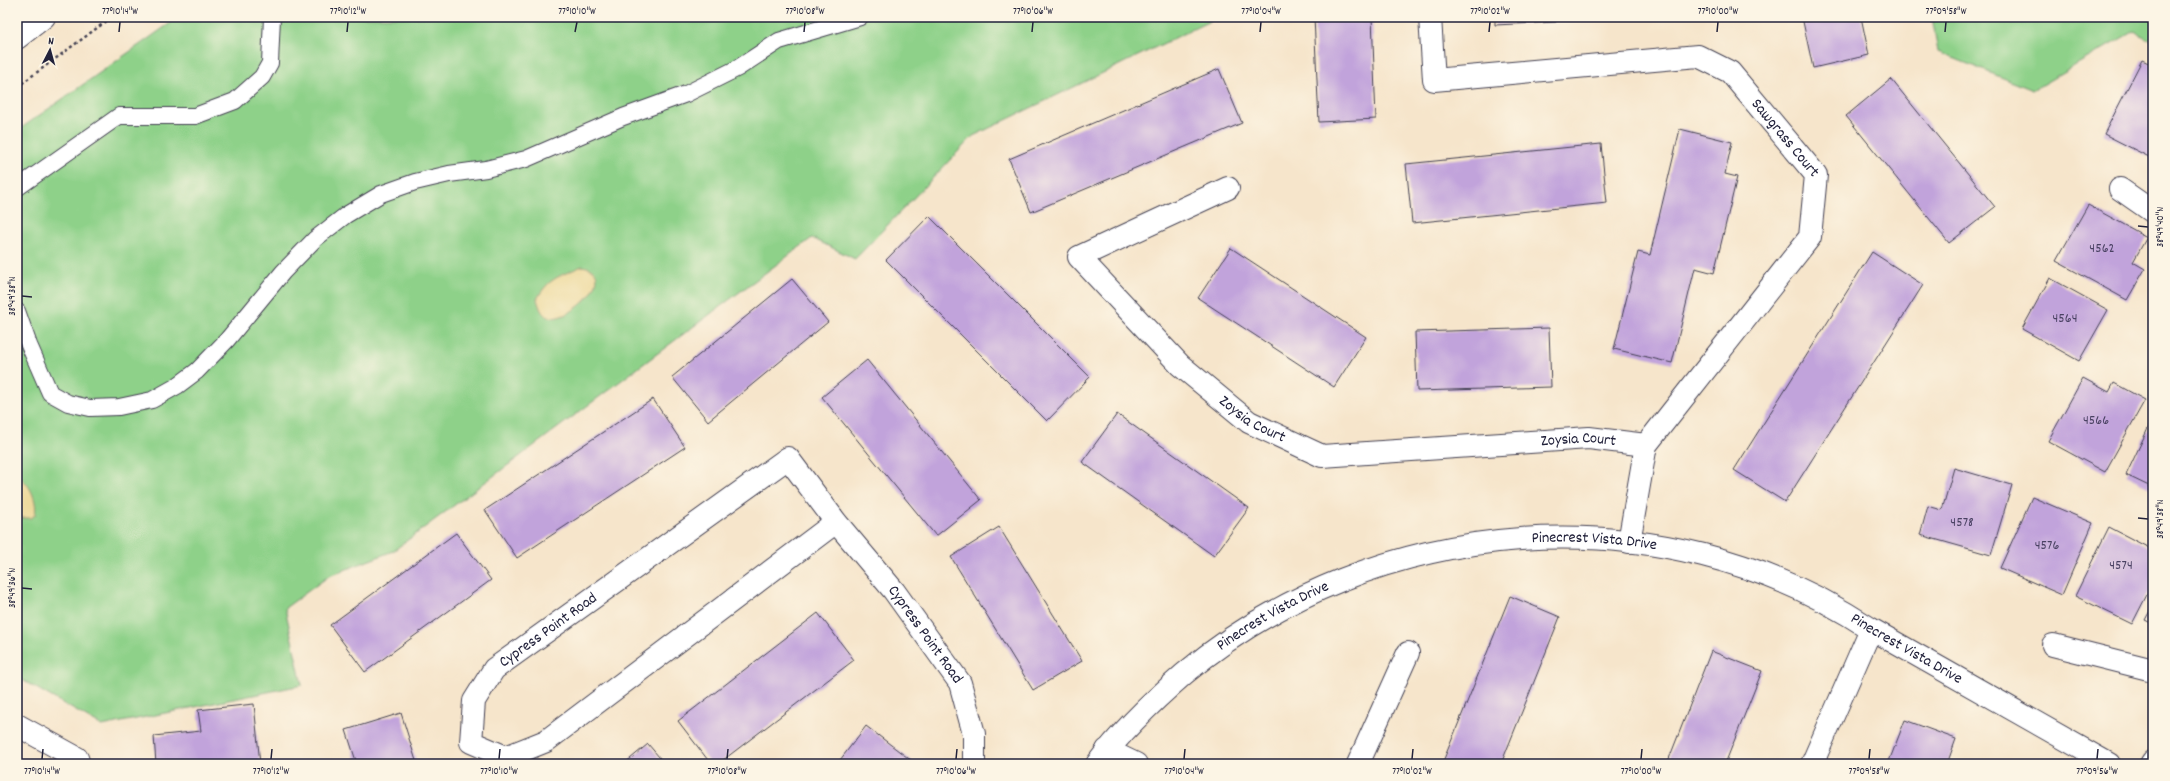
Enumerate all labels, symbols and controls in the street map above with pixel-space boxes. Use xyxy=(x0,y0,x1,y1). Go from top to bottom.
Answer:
text: 77°10'14"W xyxy=(102,5,138,19)
text: 77°10'12"W xyxy=(330,5,366,19)
text: 77°10'10"W xyxy=(558,5,596,19)
text: 77°10'08"W xyxy=(785,5,825,19)
text: 77°10'06"W xyxy=(1013,5,1053,19)
text: 77°10'04"W xyxy=(1241,5,1281,19)
text: 77°10'02"W xyxy=(1470,5,1510,19)
text: 77°10'00"W xyxy=(1698,5,1739,19)
text: 77°09'58"W xyxy=(1926,5,1967,19)
north arrow xyxy=(30,30,70,70)
text: N xyxy=(47,34,55,50)
street label: Sawgrass Court xyxy=(1745,94,1825,182)
text: 38°49'40"N xyxy=(2154,207,2168,247)
house number: 4562 xyxy=(2089,239,2115,259)
text: 38°49'38"N xyxy=(6,276,20,316)
house number: 4564 xyxy=(2053,309,2077,329)
street label: Zoysia Court xyxy=(1214,390,1289,449)
house number: 4566 xyxy=(2083,411,2109,431)
street label: Zoysia Court xyxy=(1540,426,1617,453)
text: 38°49'38"N xyxy=(2154,499,2168,539)
house number: 4578 xyxy=(1950,513,1974,533)
street label: Pinecrest Vista Drive xyxy=(1531,526,1659,557)
house number: 4576 xyxy=(2035,536,2059,556)
house number: 4574 xyxy=(2109,556,2133,576)
text: 38°49'36"N xyxy=(6,568,20,608)
street label: Pinecrest Vista Drive xyxy=(1212,575,1332,657)
street label: Cypress Point Road xyxy=(882,580,968,688)
street label: Cypress Point Road xyxy=(494,587,602,673)
street label: Pinecrest Vista Drive xyxy=(1846,607,1967,690)
text: 77°10'14"W xyxy=(24,765,60,779)
text: 77°10'12"W xyxy=(253,765,289,779)
text: 77°10'10"W xyxy=(480,765,518,779)
text: 77°10'08"W xyxy=(707,765,747,779)
text: 77°10'06"W xyxy=(936,765,976,779)
text: 77°10'04"W xyxy=(1164,765,1204,779)
text: 77°10'02"W xyxy=(1392,765,1432,779)
text: 77°10'00"W xyxy=(1621,765,1662,779)
text: 77°09'58"W xyxy=(1849,765,1890,779)
text: 77°09'56"W xyxy=(2076,765,2118,779)

